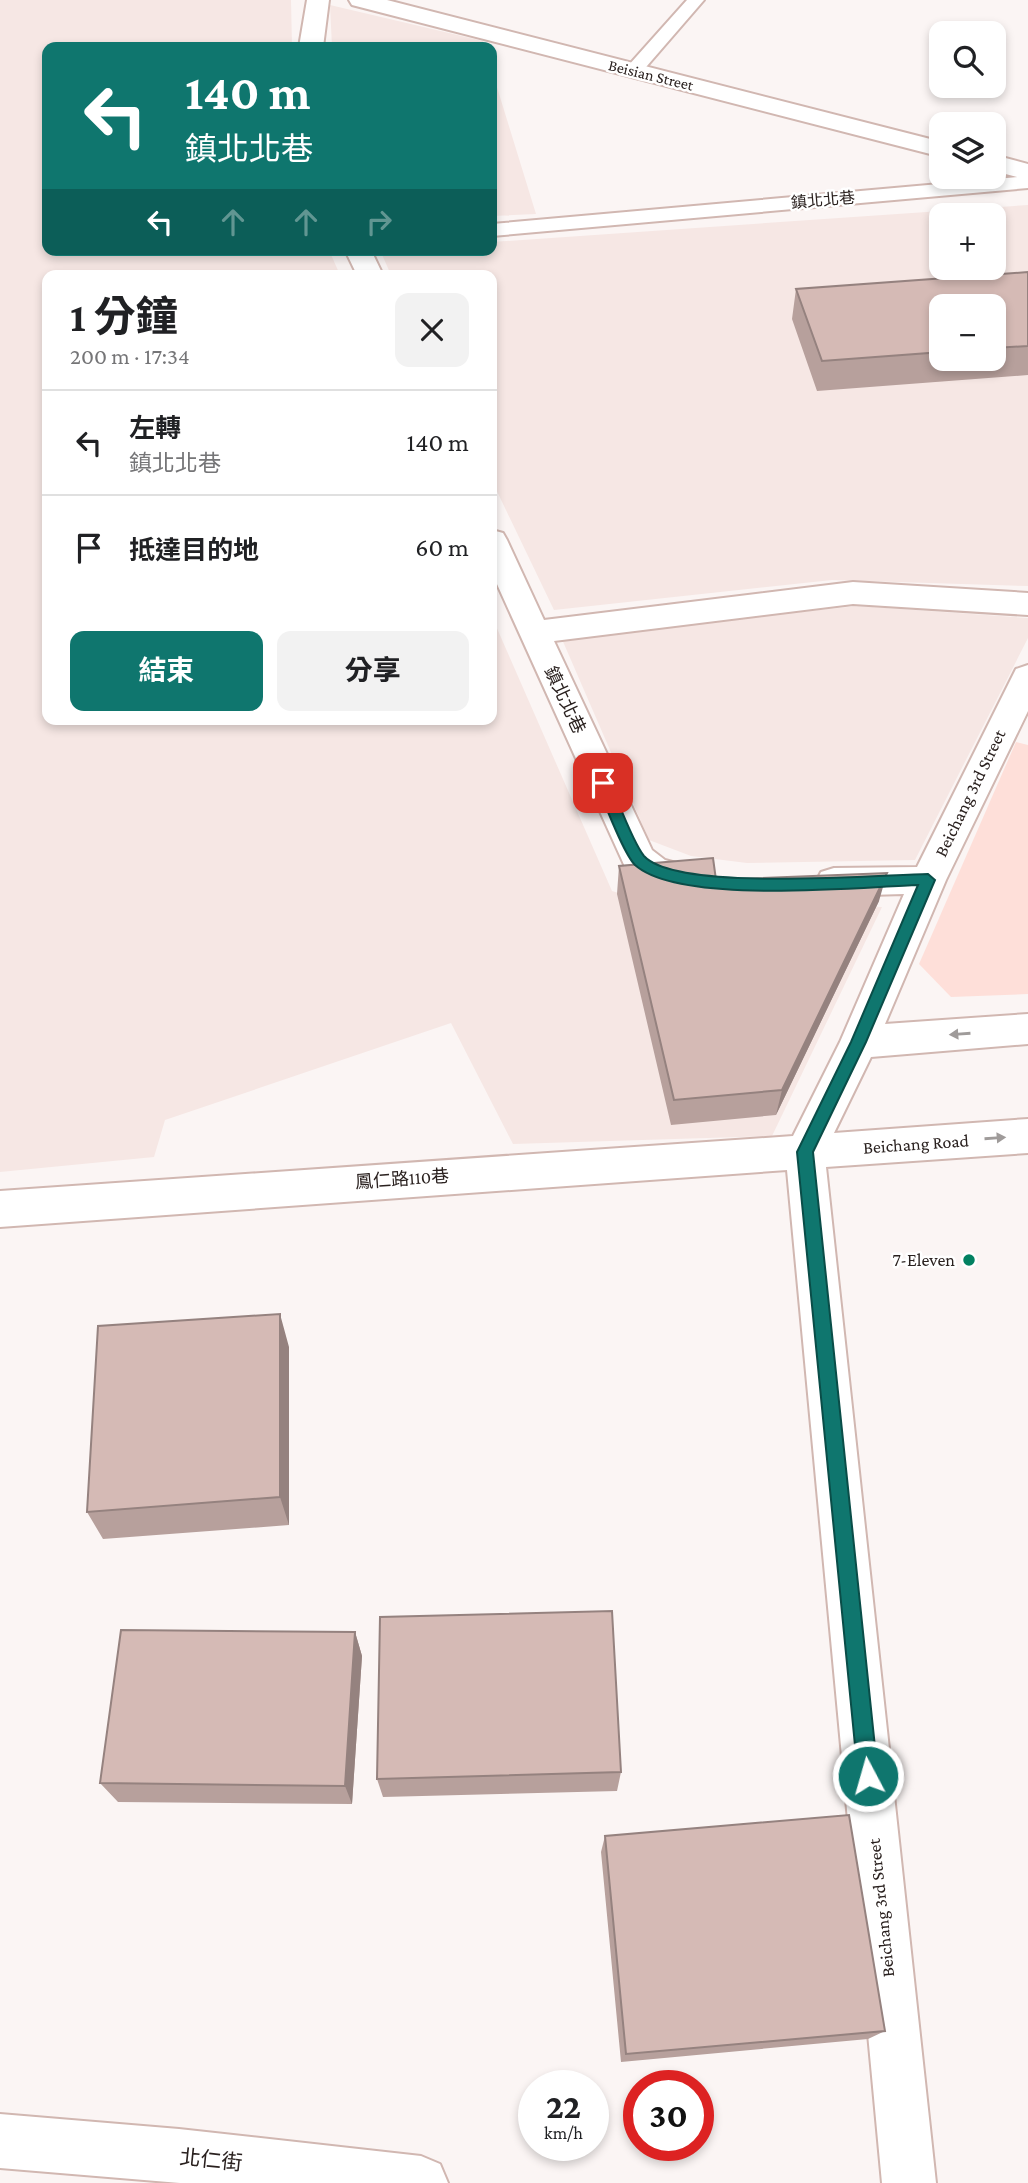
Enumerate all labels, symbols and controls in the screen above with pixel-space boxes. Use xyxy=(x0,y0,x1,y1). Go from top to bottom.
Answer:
map controls xyxy=(929,21,1006,371)
button: search xyxy=(929,21,1006,98)
street label: Beisian Street xyxy=(607,56,696,94)
text: 140 m xyxy=(185,65,310,120)
icon: left xyxy=(70,70,161,161)
button: layers xyxy=(929,112,1006,189)
text: 鎮北北巷 xyxy=(185,131,313,167)
street label: 鎮北北巷 xyxy=(790,189,856,211)
icon: left xyxy=(141,203,179,241)
icon: ahead xyxy=(214,203,252,241)
icon: ahead xyxy=(287,203,325,241)
icon: right xyxy=(360,203,398,241)
button: + xyxy=(929,203,1006,280)
text: 1 分鐘 xyxy=(70,293,178,340)
button: close xyxy=(395,293,469,367)
button: − xyxy=(929,294,1006,371)
text: 200 m · 17:34 xyxy=(70,343,190,369)
text: 左轉 xyxy=(129,414,181,443)
icon: left xyxy=(70,424,108,462)
text: 140 m xyxy=(407,428,469,457)
text: 鎮北北巷 xyxy=(129,450,221,476)
icon: arrive xyxy=(70,529,108,567)
text: 60 m xyxy=(415,533,469,562)
text: 抵達目的地 xyxy=(129,536,259,565)
button: 結束 xyxy=(70,631,263,711)
button: 分享 xyxy=(277,631,469,711)
street label: 鎮北北巷 xyxy=(541,663,589,737)
street label: Beichang 3rd Street xyxy=(931,725,1010,860)
pin xyxy=(573,753,633,813)
icon: arrive xyxy=(584,764,622,802)
one-way arrow xyxy=(949,1029,971,1040)
street label: Beichang Road xyxy=(862,1130,970,1158)
one-way arrow xyxy=(984,1132,1006,1143)
street label: 鳳仁路110巷 xyxy=(354,1166,450,1192)
place label: 7-Eleven xyxy=(892,1250,955,1270)
marker: 7-Eleven xyxy=(961,1252,977,1268)
position arrow xyxy=(831,1739,905,1813)
street label: Beichang 3rd Street xyxy=(864,1837,898,1978)
speed limit sign: 30 xyxy=(623,2070,714,2161)
text: 22 xyxy=(546,2087,581,2126)
text: km/h xyxy=(544,2123,583,2143)
street label: 北仁街 xyxy=(178,2145,244,2175)

